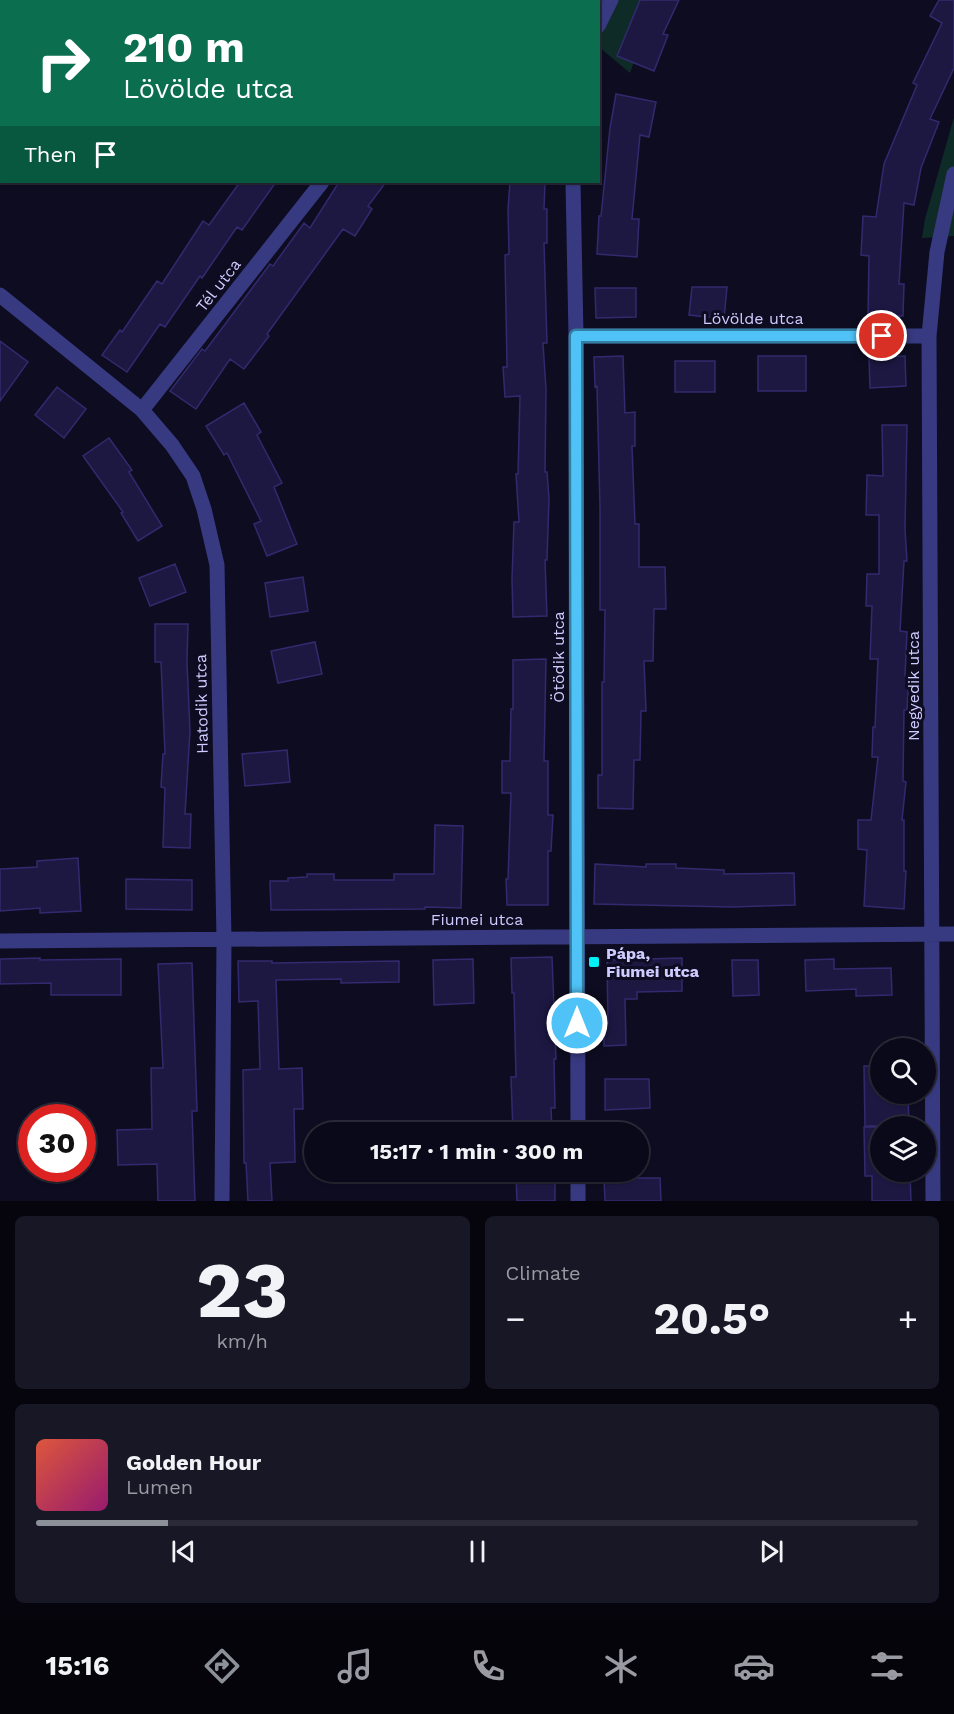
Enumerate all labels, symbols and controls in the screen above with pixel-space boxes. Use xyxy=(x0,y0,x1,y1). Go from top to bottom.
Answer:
text: 210 m xyxy=(123,23,245,72)
icon: right xyxy=(24,24,102,102)
text: Lövölde utca xyxy=(123,73,294,105)
icon: arrive xyxy=(89,138,122,171)
text: Then xyxy=(24,142,77,167)
street label: Tél utca xyxy=(192,255,245,315)
street label: Lövölde utca xyxy=(702,309,804,328)
pin xyxy=(856,310,907,361)
icon: arrive xyxy=(865,319,898,352)
street label: Ötödik utca xyxy=(549,611,568,703)
street label: Negyedik utca xyxy=(904,631,923,741)
street label: Hatodik utca xyxy=(191,654,212,754)
street label: Fiumei utca xyxy=(431,910,523,929)
place label: Pápa, Fiumei utca xyxy=(606,944,700,981)
marker: Pápa, Fiumei utca xyxy=(587,955,601,969)
position arrow xyxy=(545,991,609,1055)
map controls xyxy=(870,1038,936,1182)
button: search xyxy=(870,1038,936,1104)
speed limit sign: 30 xyxy=(18,1104,96,1182)
button: layers xyxy=(870,1116,936,1182)
text: 15:17 · 1 min · 300 m xyxy=(370,1139,583,1164)
text: 23 xyxy=(196,1244,289,1336)
text: Climate xyxy=(506,1261,581,1285)
text: 20.5° xyxy=(653,1292,770,1345)
text: − xyxy=(506,1299,525,1338)
text: + xyxy=(898,1299,918,1338)
text: km/h xyxy=(216,1329,268,1353)
text: Golden Hour xyxy=(126,1450,261,1475)
text: Lumen xyxy=(126,1475,193,1499)
icon: previous xyxy=(167,1535,200,1568)
icon: pause xyxy=(461,1535,494,1568)
icon: next xyxy=(755,1535,788,1568)
icon: directions xyxy=(201,1645,243,1687)
icon: music xyxy=(334,1645,376,1687)
icon: phone xyxy=(467,1645,509,1687)
icon: climate xyxy=(600,1645,642,1687)
icon: car xyxy=(733,1645,775,1687)
icon: filters xyxy=(866,1645,908,1687)
text: 15:16 xyxy=(46,1650,109,1682)

